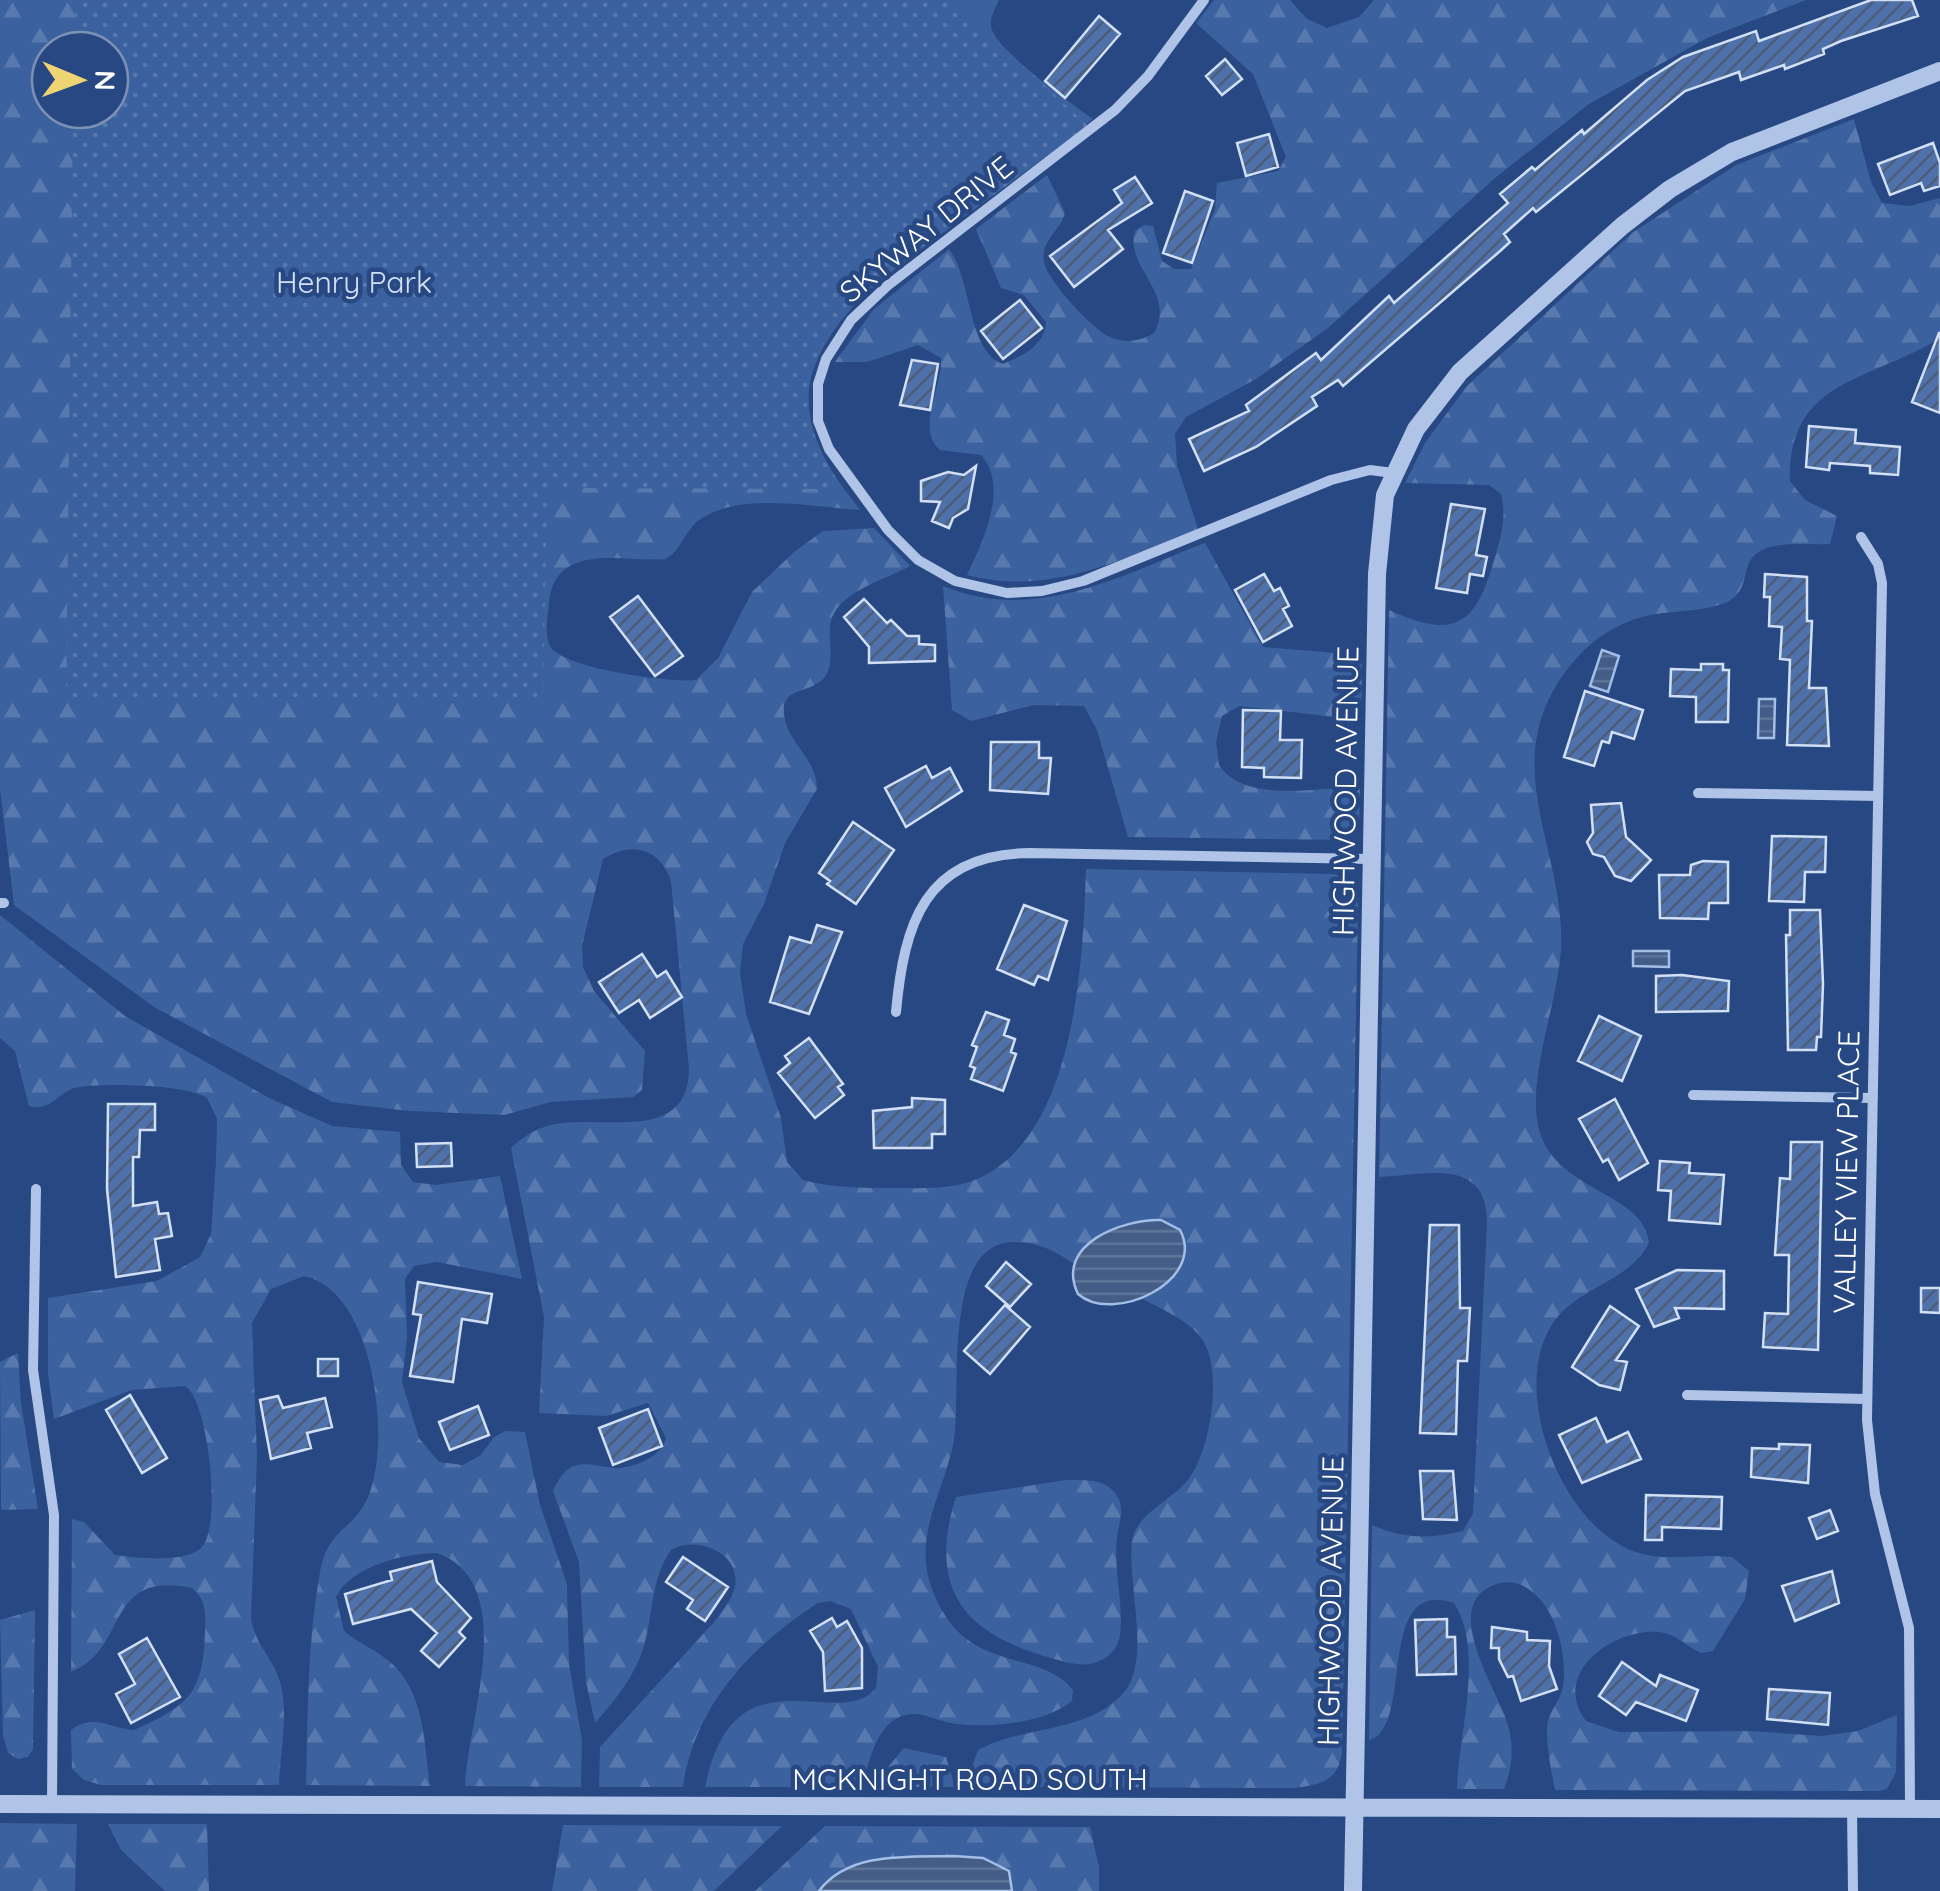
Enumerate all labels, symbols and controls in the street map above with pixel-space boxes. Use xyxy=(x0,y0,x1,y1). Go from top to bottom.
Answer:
north arrow xyxy=(30,30,130,130)
text: N xyxy=(88,70,123,91)
street label: SKYWAY DRIVE xyxy=(832,148,1020,310)
park label: Henry Park xyxy=(276,263,432,301)
street label: HIGHWOOD AVENUE xyxy=(1323,646,1367,936)
street label: VALLEY VIEW PLACE xyxy=(1825,1030,1867,1314)
street label: HIGHWOOD AVENUE xyxy=(1308,1456,1352,1746)
street label: MCKNIGHT ROAD SOUTH xyxy=(792,1760,1148,1798)

